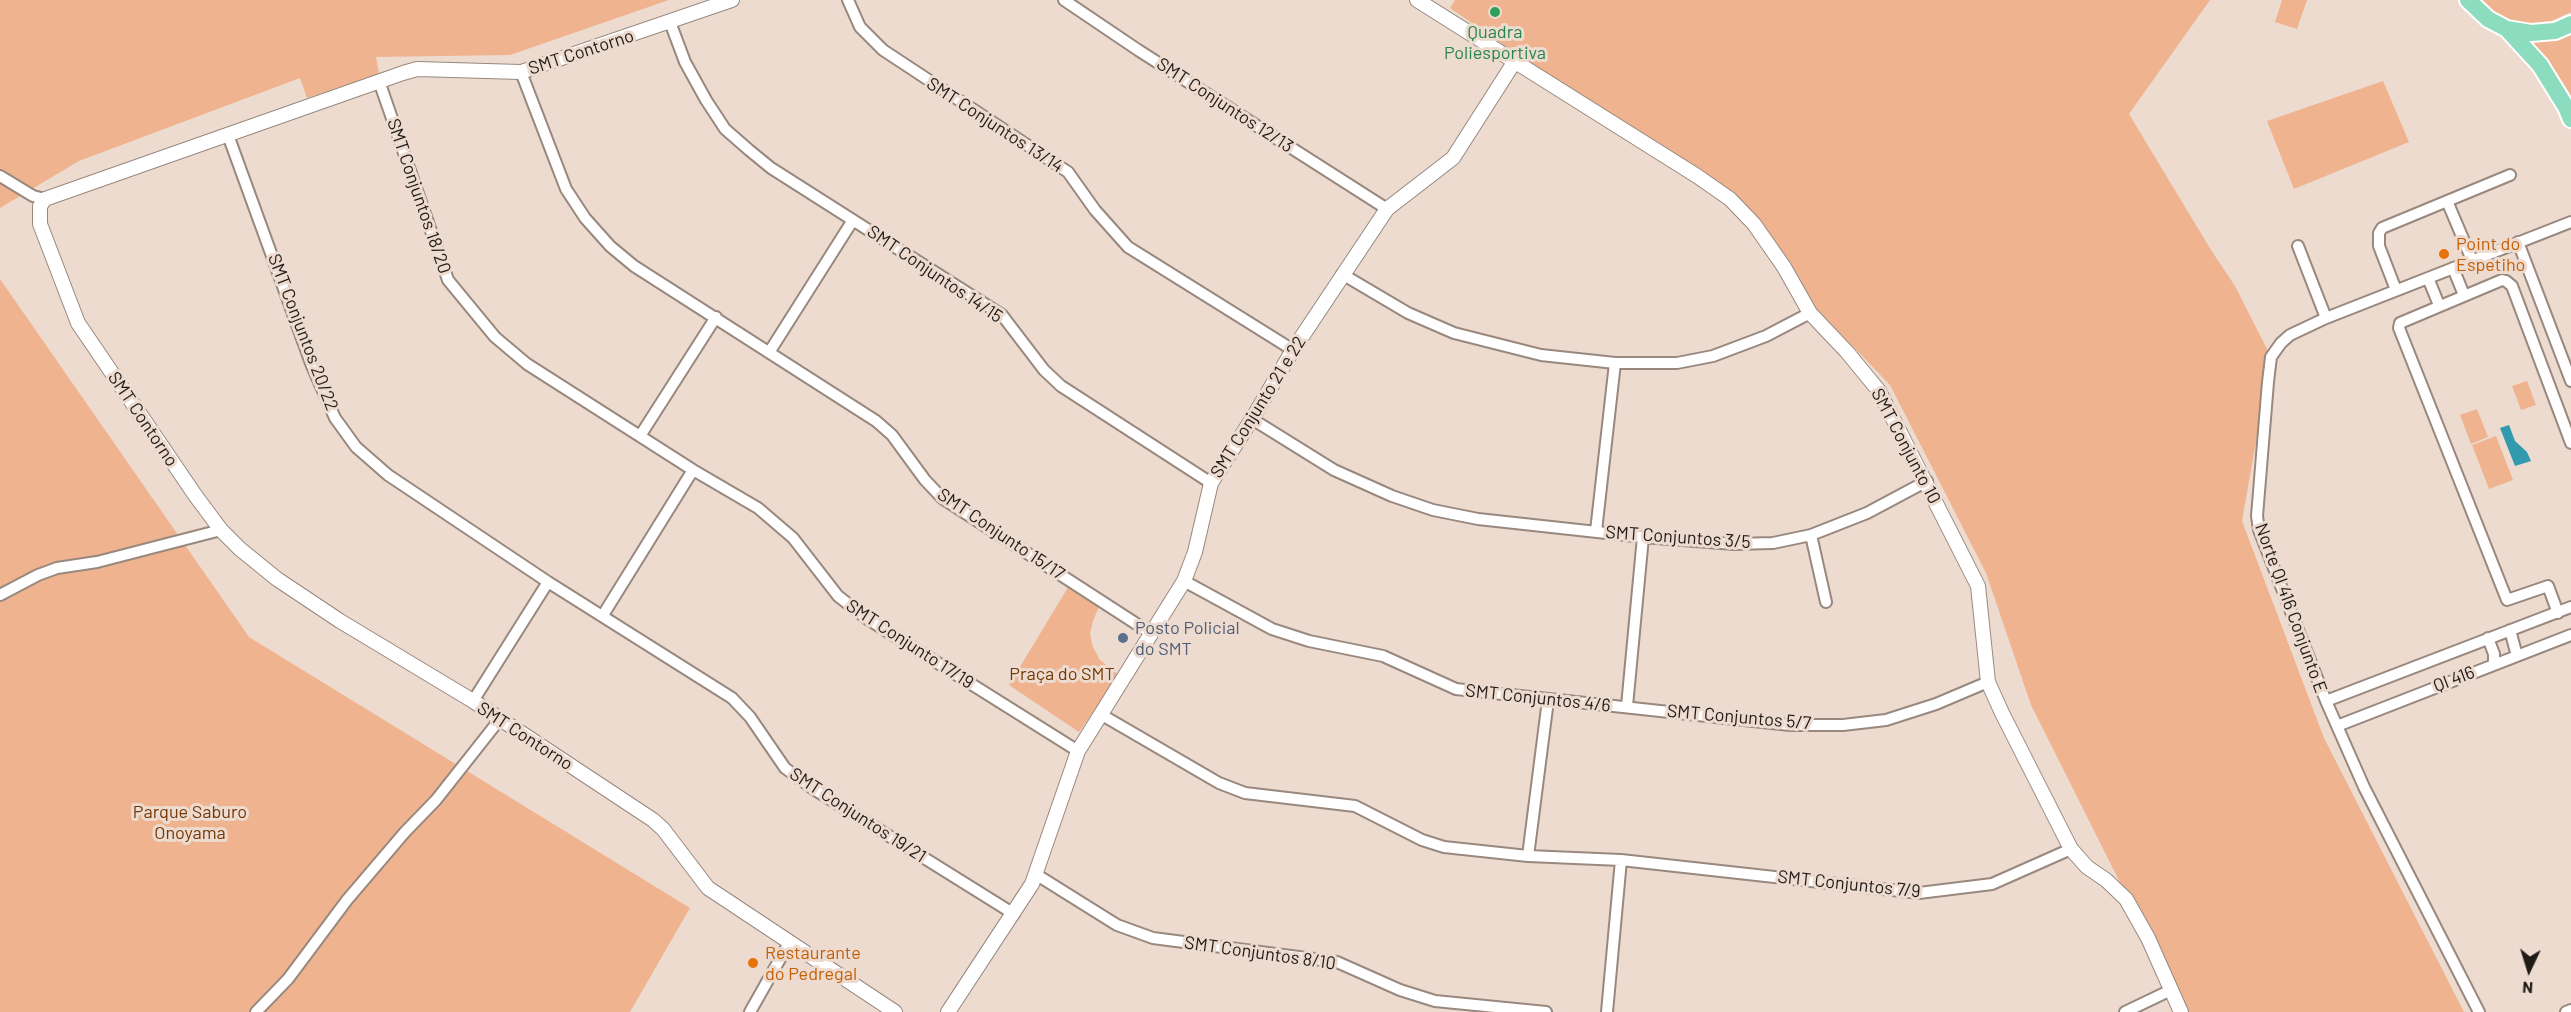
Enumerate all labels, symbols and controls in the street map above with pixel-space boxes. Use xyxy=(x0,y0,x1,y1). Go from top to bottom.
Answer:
marker: Quadra Poliesportiva xyxy=(1488,5,1502,19)
place label: Quadra Poliesportiva xyxy=(1444,21,1546,63)
street label: SMT Contorno xyxy=(526,25,636,79)
street label: SMT Conjuntos 12/13 xyxy=(1153,53,1297,157)
street label: SMT Conjuntos 13/14 xyxy=(923,73,1067,177)
street label: SMT Conjuntos 18/20 xyxy=(382,116,456,276)
street label: SMT Conjuntos 14/15 xyxy=(863,221,1007,327)
place label: Point do Espetiho xyxy=(2456,233,2525,276)
marker: Point do Espetiho xyxy=(2437,247,2451,261)
street label: SMT Conjuntos 20/22 xyxy=(263,251,343,413)
street label: SMT Conjunto 21 e 22 xyxy=(1206,332,1310,482)
street label: SMT Contorno xyxy=(103,367,183,471)
street label: SMT Conjunto 10 xyxy=(1867,385,1945,507)
street label: SMT Conjunto 15/17 xyxy=(933,483,1069,585)
street label: Norte QI 416 Conjunto E xyxy=(2250,520,2332,696)
street label: SMT Conjuntos 3/5 xyxy=(1605,521,1751,553)
street label: SMT Conjunto 17/19 xyxy=(842,595,978,693)
place label: Posto Policial do SMT xyxy=(1135,617,1240,660)
marker: Posto Policial do SMT xyxy=(1116,631,1130,645)
street label: QI 416 xyxy=(2430,661,2478,697)
park label: Praça do SMT xyxy=(1009,663,1115,685)
street label: SMT Conjuntos 4/6 xyxy=(1464,680,1612,716)
street label: SMT Contorno xyxy=(473,697,577,775)
street label: SMT Conjuntos 5/7 xyxy=(1666,700,1812,734)
street label: SMT Conjuntos 19/21 xyxy=(786,763,930,867)
park label: Parque Saburo Onoyama xyxy=(133,801,247,844)
street label: SMT Conjuntos 7/9 xyxy=(1776,866,1922,902)
street label: SMT Conjuntos 8/10 xyxy=(1183,932,1337,974)
north arrow xyxy=(2499,940,2559,1000)
place label: Restaurante do Pedregal xyxy=(765,942,861,984)
marker: Restaurante do Pedregal xyxy=(746,956,760,970)
text: N xyxy=(2522,979,2534,998)

